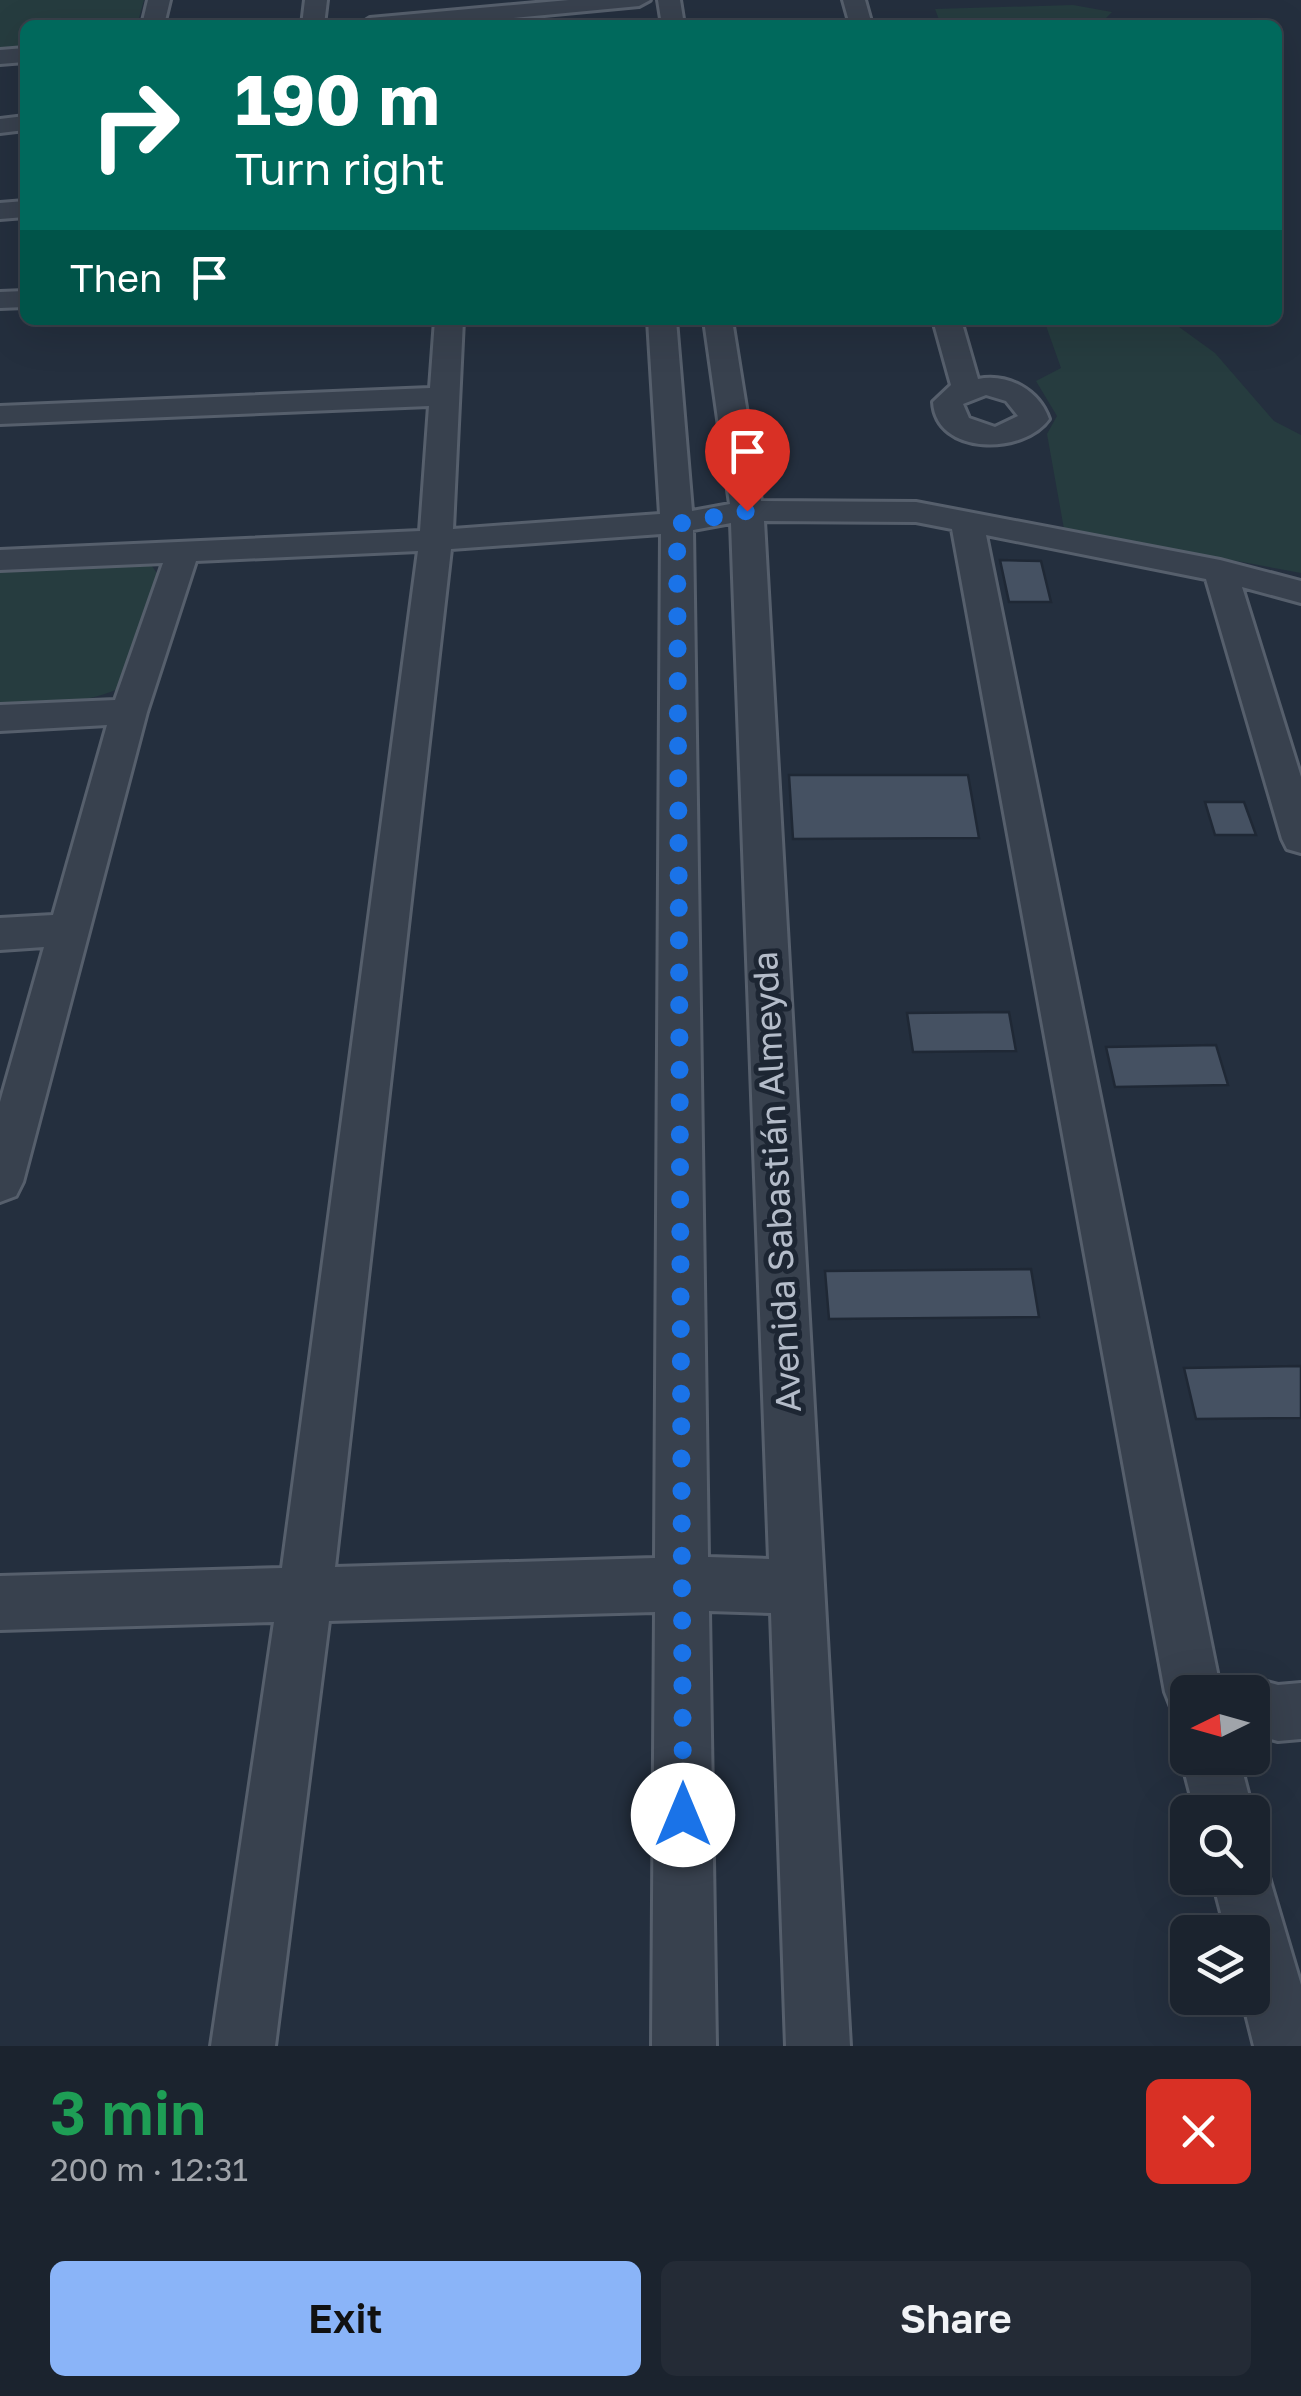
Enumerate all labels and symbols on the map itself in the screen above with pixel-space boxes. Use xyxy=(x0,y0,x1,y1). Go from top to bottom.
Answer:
pin xyxy=(705,409,790,512)
street label: Avenida Sabastián Almeyda xyxy=(743,950,809,1414)
north arrow xyxy=(1170,1675,1270,1775)
position arrow xyxy=(631,1763,735,1867)

